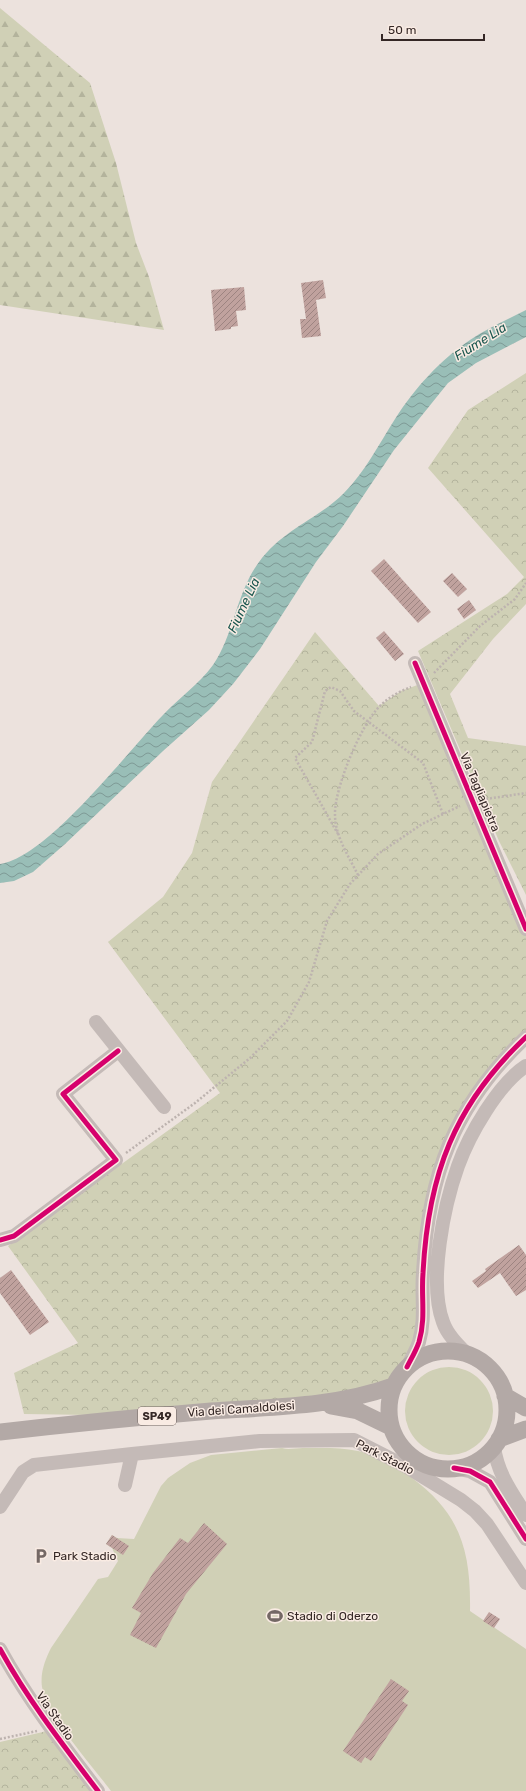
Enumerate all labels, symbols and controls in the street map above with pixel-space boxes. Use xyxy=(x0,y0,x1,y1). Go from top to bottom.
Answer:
scale bar xyxy=(382,16,484,42)
text: 50 m xyxy=(388,23,416,37)
water label: Fiume Lia xyxy=(451,319,509,363)
water label: Fiume Lia xyxy=(224,575,263,635)
street label: Via Tagliapietra xyxy=(457,750,503,834)
street label: Via dei Camaldolesi xyxy=(187,1398,295,1420)
road number: SP49 xyxy=(138,1407,176,1425)
street label: Park Stadio xyxy=(354,1436,417,1478)
parking icon: Park Stadio xyxy=(32,1547,50,1565)
place label: Park Stadio xyxy=(53,1549,117,1563)
sports icon: Stadio di Oderzo xyxy=(266,1607,284,1625)
place label: Stadio di Oderzo xyxy=(287,1609,378,1623)
street label: Via Stadio xyxy=(33,1689,77,1743)

